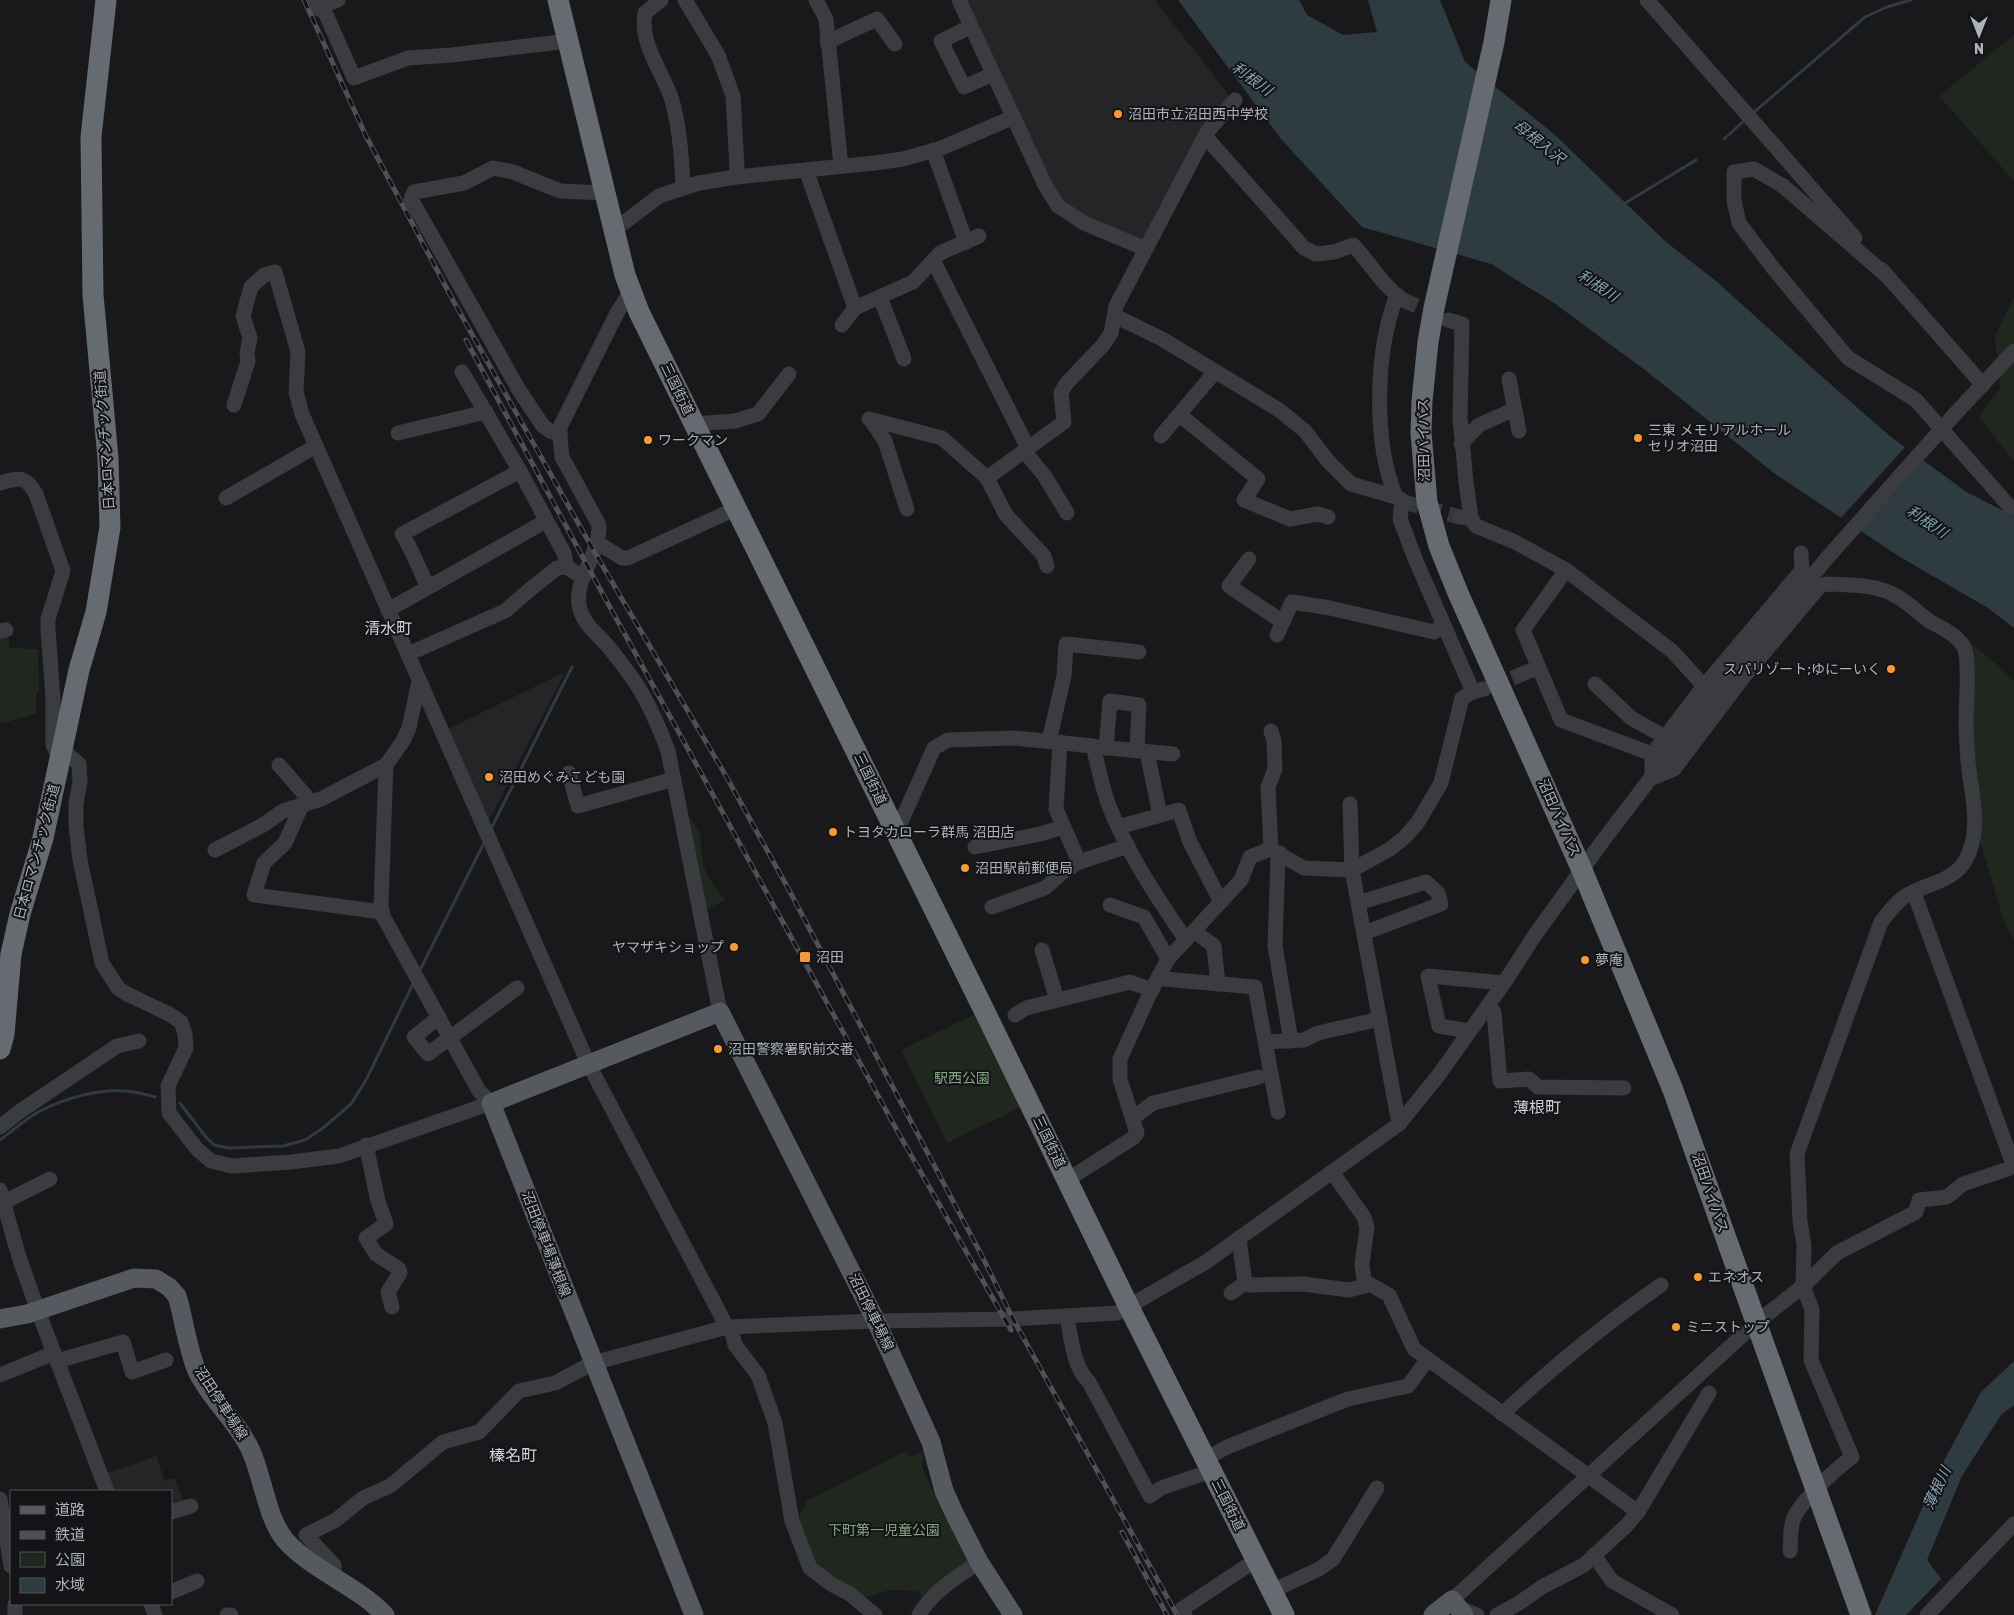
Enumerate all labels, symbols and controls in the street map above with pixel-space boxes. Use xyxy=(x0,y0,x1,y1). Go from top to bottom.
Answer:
north arrow xyxy=(1954,10,2004,60)
text: N xyxy=(1974,39,1984,56)
water label: 利根川 xyxy=(1229,58,1277,101)
place label: 沼田市立沼田西中学校 xyxy=(1128,106,1268,123)
marker: 沼田市立沼田西中学校 xyxy=(1112,108,1124,120)
water label: 母根入沢 xyxy=(1510,116,1570,169)
water label: 利根川 xyxy=(1574,266,1623,307)
street label: 三国街道 xyxy=(657,360,697,418)
street label: 日本ロマンチック街道 xyxy=(92,370,118,510)
street label: 沼田バイパス xyxy=(1415,398,1433,482)
place label: 三東 メモリアルホール セリオ沼田 xyxy=(1648,422,1791,455)
place label: ワークマン xyxy=(658,432,728,449)
marker: 三東 メモリアルホール セリオ沼田 xyxy=(1632,432,1644,444)
marker: ワークマン xyxy=(642,434,654,446)
water label: 利根川 xyxy=(1903,502,1952,543)
district label: 清水町 xyxy=(364,619,412,638)
place label: スパリゾート;ゆにーいく xyxy=(1723,661,1881,678)
marker: スパリゾート;ゆにーいく xyxy=(1885,663,1897,675)
street label: 三国街道 xyxy=(850,750,890,808)
place label: 沼田めぐみこども園 xyxy=(499,769,625,786)
marker: 沼田めぐみこども園 xyxy=(483,771,495,783)
street label: 沼田バイパス xyxy=(1534,776,1584,860)
street label: 日本ロマンチック街道 xyxy=(11,782,63,922)
place label: トヨタカローラ群馬 沼田店 xyxy=(843,824,1014,841)
marker: トヨタカローラ群馬 沼田店 xyxy=(827,826,839,838)
place label: 沼田駅前郵便局 xyxy=(975,860,1073,877)
marker: 沼田駅前郵便局 xyxy=(959,862,971,874)
place label: ヤマザキショップ xyxy=(612,939,724,956)
marker: ヤマザキショップ xyxy=(728,941,740,953)
place label: 沼田 xyxy=(816,949,844,966)
marker: 沼田 xyxy=(798,950,812,964)
place label: 夢庵 xyxy=(1595,952,1623,969)
marker: 夢庵 xyxy=(1579,954,1591,966)
place label: 沼田警察署駅前交番 xyxy=(728,1041,854,1058)
marker: 沼田警察署駅前交番 xyxy=(712,1043,724,1055)
park label: 駅西公園 xyxy=(934,1070,990,1087)
district label: 薄根町 xyxy=(1513,1098,1561,1117)
street label: 三国街道 xyxy=(1029,1113,1069,1171)
street label: 沼田バイパス xyxy=(1688,1151,1732,1235)
street label: 沼田停車場薄根線 xyxy=(518,1189,574,1299)
place label: エネオス xyxy=(1708,1269,1764,1286)
street label: 沼田停車場線 xyxy=(845,1271,897,1353)
marker: エネオス xyxy=(1692,1271,1704,1283)
place label: ミニストップ xyxy=(1686,1319,1770,1336)
marker: ミニストップ xyxy=(1670,1321,1682,1333)
street label: 沼田停車場線 xyxy=(191,1363,251,1443)
district label: 榛名町 xyxy=(489,1446,537,1465)
water label: 薄根川 xyxy=(1919,1462,1956,1512)
street label: 三国街道 xyxy=(1208,1476,1248,1534)
legend xyxy=(10,1490,172,1605)
text: 道路 xyxy=(55,1501,85,1519)
park label: 下町第一児童公園 xyxy=(828,1522,940,1539)
text: 鉄道 xyxy=(55,1526,85,1544)
text: 公園 xyxy=(55,1551,85,1569)
text: 水域 xyxy=(55,1576,85,1594)

